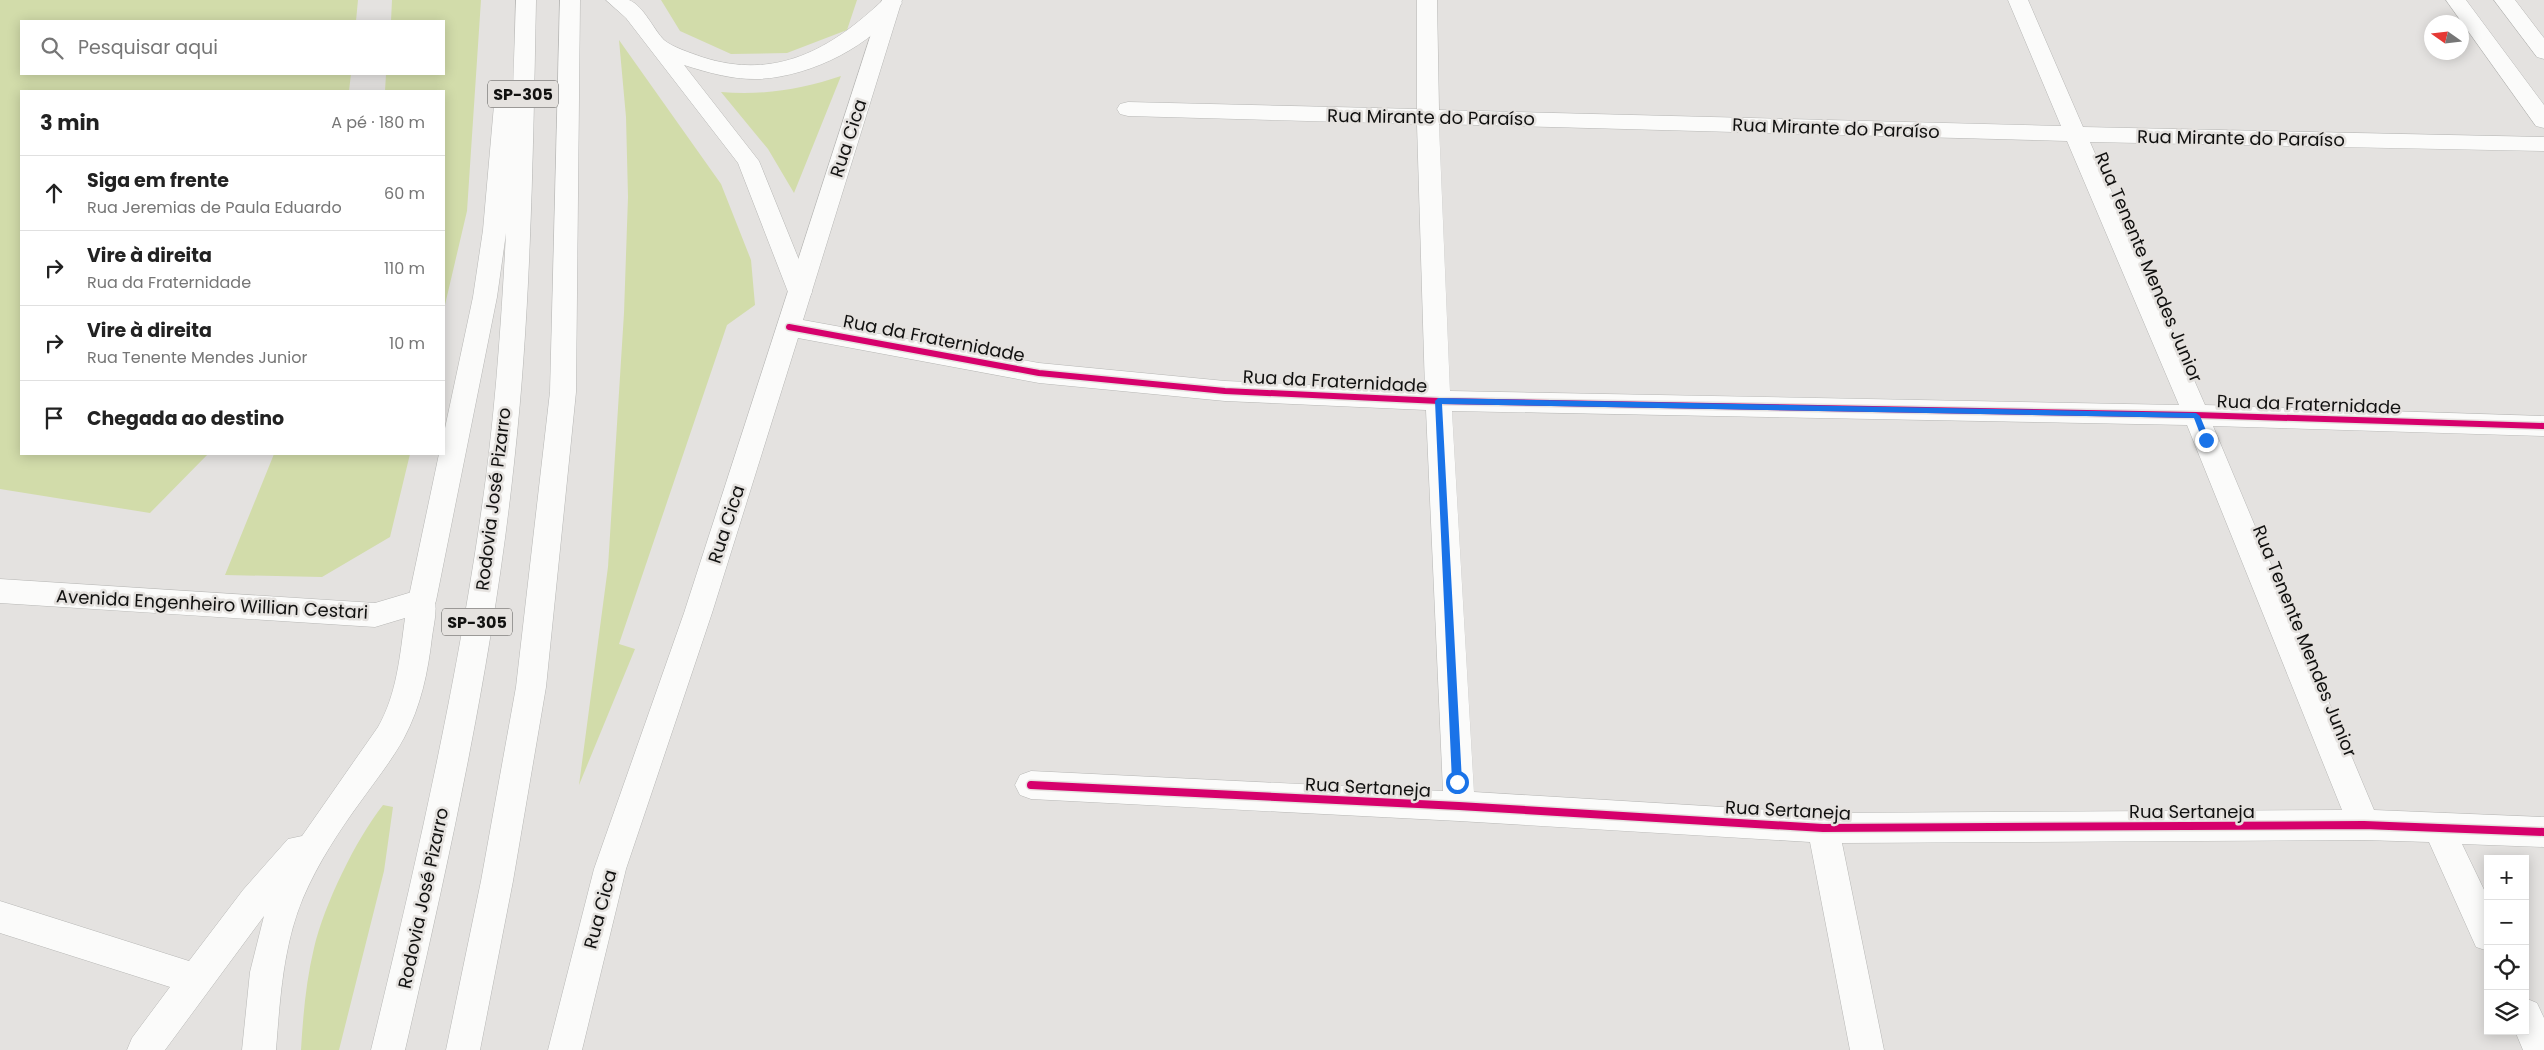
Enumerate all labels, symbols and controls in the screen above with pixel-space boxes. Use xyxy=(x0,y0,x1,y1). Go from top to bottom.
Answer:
north arrow xyxy=(2424,15,2469,60)
search box xyxy=(20,20,445,75)
icon: search xyxy=(38,34,66,62)
text: Pesquisar aqui xyxy=(78,34,218,61)
road number: SP-305 xyxy=(488,80,558,108)
street label: Rua Cica xyxy=(824,96,872,180)
street label: Rua Mirante do Paraíso xyxy=(1327,103,1535,131)
text: 3 min xyxy=(40,108,100,137)
text: A pé · 180 m xyxy=(331,111,425,134)
street label: Rua Mirante do Paraíso xyxy=(1732,112,1940,144)
street label: Rua Mirante do Paraíso xyxy=(2137,124,2345,152)
street label: Rua Tenente Mendes Junior xyxy=(2089,148,2209,386)
text: Siga em frente xyxy=(87,167,229,194)
icon: ahead xyxy=(40,179,68,207)
text: 60 m xyxy=(384,182,425,205)
text: Rua Jeremias de Paula Eduardo xyxy=(87,196,342,219)
text: Vire à direita xyxy=(87,242,212,269)
icon: right xyxy=(40,254,68,282)
text: 110 m xyxy=(384,257,425,280)
text: Rua da Fraternidade xyxy=(87,271,251,294)
street label: Rua da Fraternidade xyxy=(841,308,1027,368)
text: Vire à direita xyxy=(87,317,212,344)
icon: right xyxy=(40,329,68,357)
text: 10 m xyxy=(389,332,425,355)
text: Rua Tenente Mendes Junior xyxy=(87,346,307,369)
street label: Rua da Fraternidade xyxy=(1242,364,1428,398)
street label: Rua da Fraternidade xyxy=(2216,388,2402,420)
icon: arrive xyxy=(40,404,68,432)
text: Chegada ao destino xyxy=(87,405,284,432)
street label: Rodovia José Pizarro xyxy=(469,406,517,592)
route end xyxy=(2195,429,2218,452)
street label: Rua Cica xyxy=(702,482,750,566)
street label: Rua Tenente Mendes Junior xyxy=(2247,521,2363,761)
street label: Avenida Engenheiro Willian Cestari xyxy=(55,583,369,625)
road number: SP-305 xyxy=(442,608,512,636)
street label: Rua Sertaneja xyxy=(1304,771,1432,803)
route start xyxy=(1446,771,1469,794)
street label: Rua Sertaneja xyxy=(1724,794,1852,826)
street label: Rua Sertaneja xyxy=(2129,799,2255,824)
street label: Rodovia José Pizarro xyxy=(392,805,454,991)
map controls xyxy=(2484,855,2529,1035)
button: + xyxy=(2484,855,2529,900)
street label: Rua Cica xyxy=(577,867,623,951)
button: − xyxy=(2484,900,2529,945)
button: locate xyxy=(2484,945,2529,990)
button: layers xyxy=(2484,990,2529,1035)

